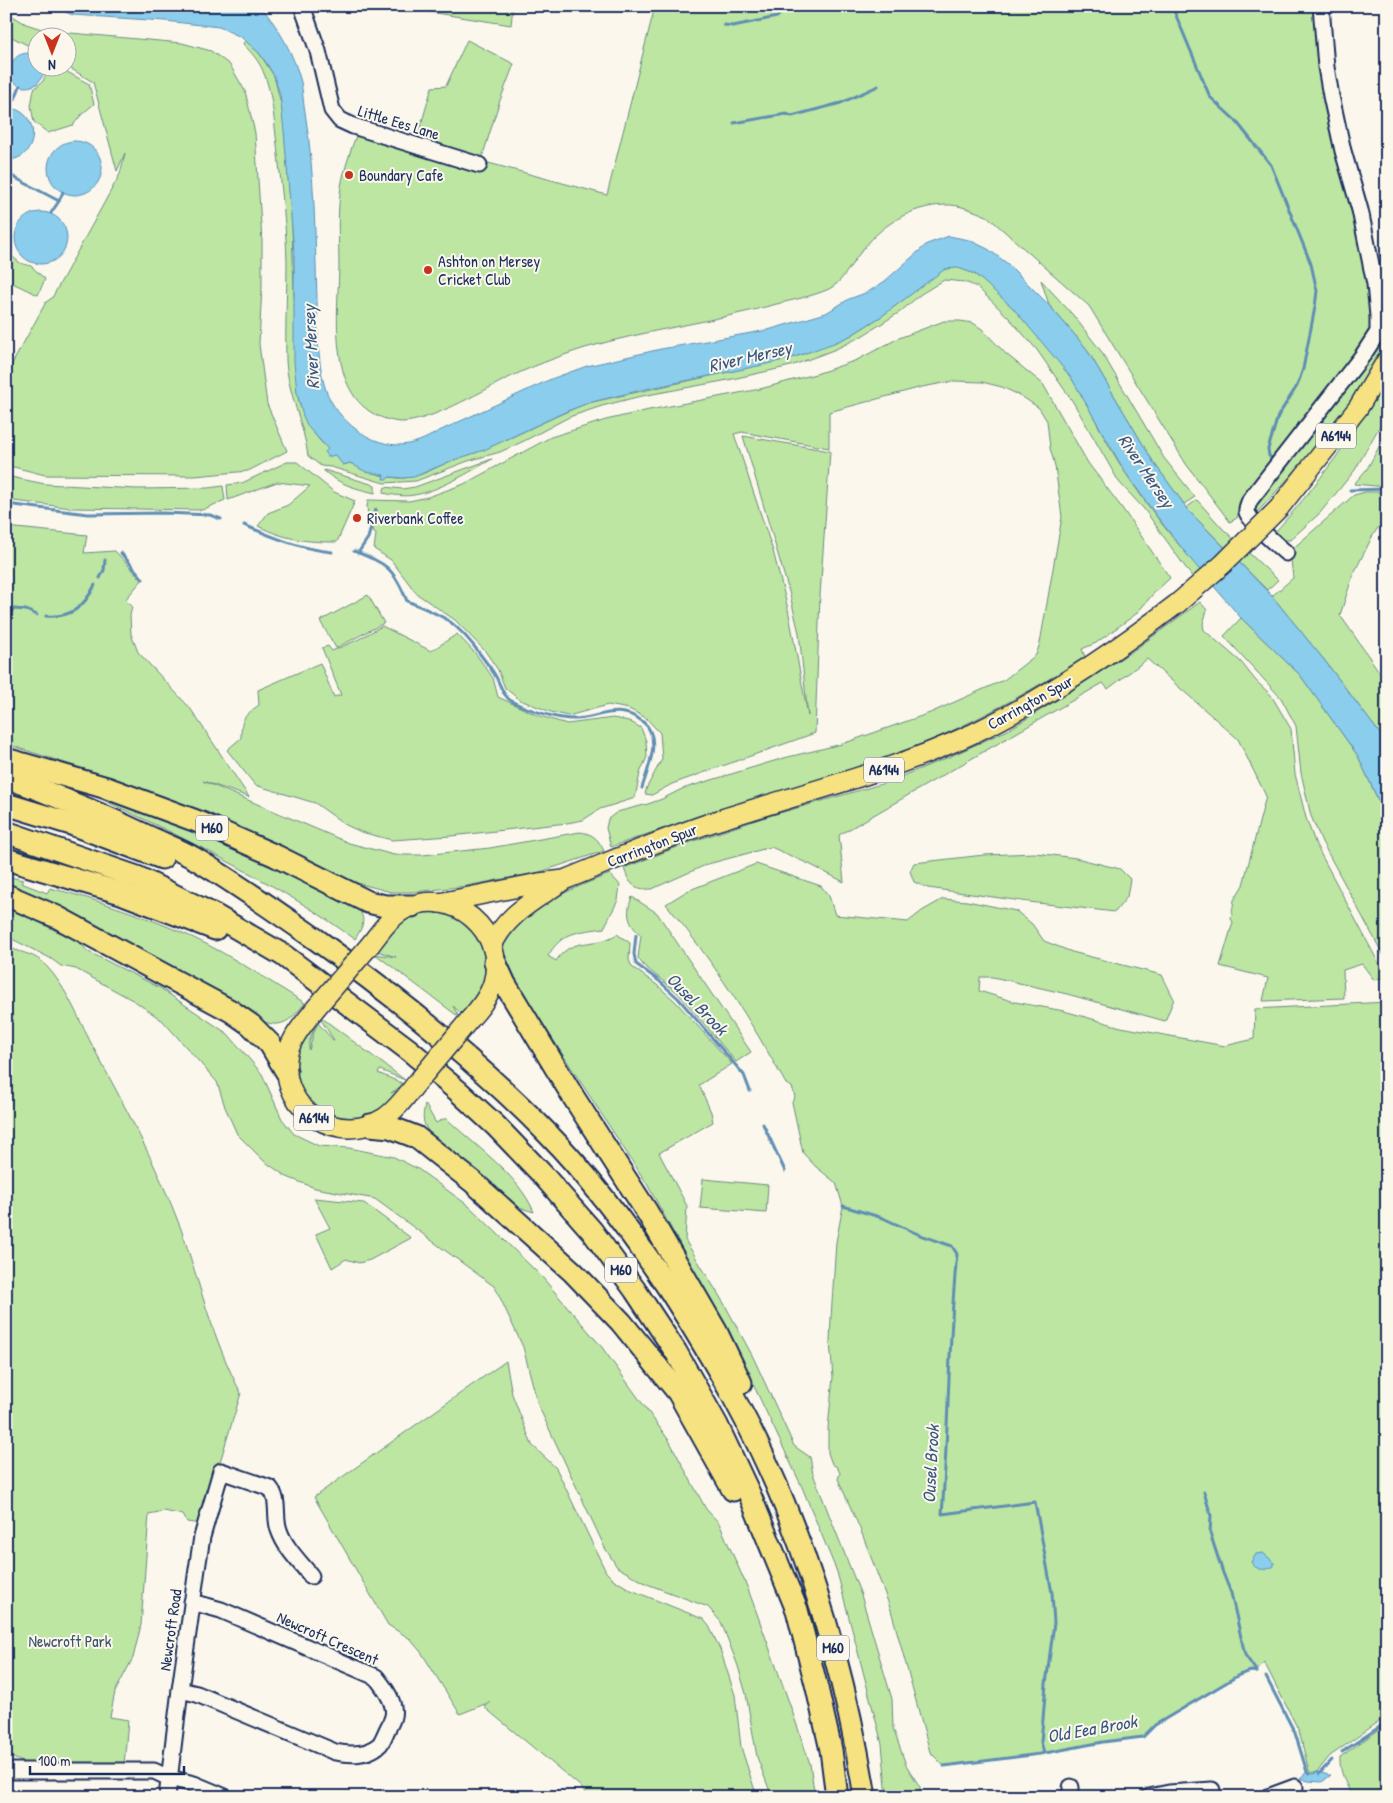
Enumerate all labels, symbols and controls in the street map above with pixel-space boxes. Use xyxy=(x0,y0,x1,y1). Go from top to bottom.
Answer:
north arrow xyxy=(28,28,78,78)
text: N xyxy=(48,56,56,75)
street label: Little Ees Lane xyxy=(356,99,443,145)
place label: Boundary Cafe xyxy=(359,164,444,186)
marker: Boundary Cafe xyxy=(343,169,355,181)
place label: Ashton on Mersey Cricket Club xyxy=(438,250,540,290)
marker: Ashton on Mersey Cricket Club xyxy=(422,264,434,276)
water label: River Mersey xyxy=(296,302,325,390)
water label: River Mersey xyxy=(706,334,796,378)
road number: A6144 xyxy=(1316,424,1356,448)
water label: River Mersey xyxy=(1113,429,1182,515)
place label: Riverbank Coffee xyxy=(367,507,464,529)
marker: Riverbank Coffee xyxy=(351,512,363,524)
street label: Carrington Spur xyxy=(983,669,1077,735)
road number: A6144 xyxy=(864,758,904,782)
road number: M60 xyxy=(196,816,228,840)
street label: Carrington Spur xyxy=(604,818,700,872)
water label: Ousel Brook xyxy=(661,967,735,1042)
road number: A6144 xyxy=(294,1106,334,1130)
road number: M60 xyxy=(605,1258,637,1282)
water label: Ousel Brook xyxy=(916,1423,945,1504)
street label: Newcroft Road xyxy=(153,1588,187,1672)
street label: Newcroft Crescent xyxy=(274,1606,383,1670)
park label: Newcroft Park xyxy=(29,1630,112,1652)
road number: M60 xyxy=(817,1636,849,1660)
water label: Old Eea Brook xyxy=(1045,1708,1140,1749)
scale bar xyxy=(30,1743,184,1775)
text: 100 m xyxy=(38,1750,71,1771)

